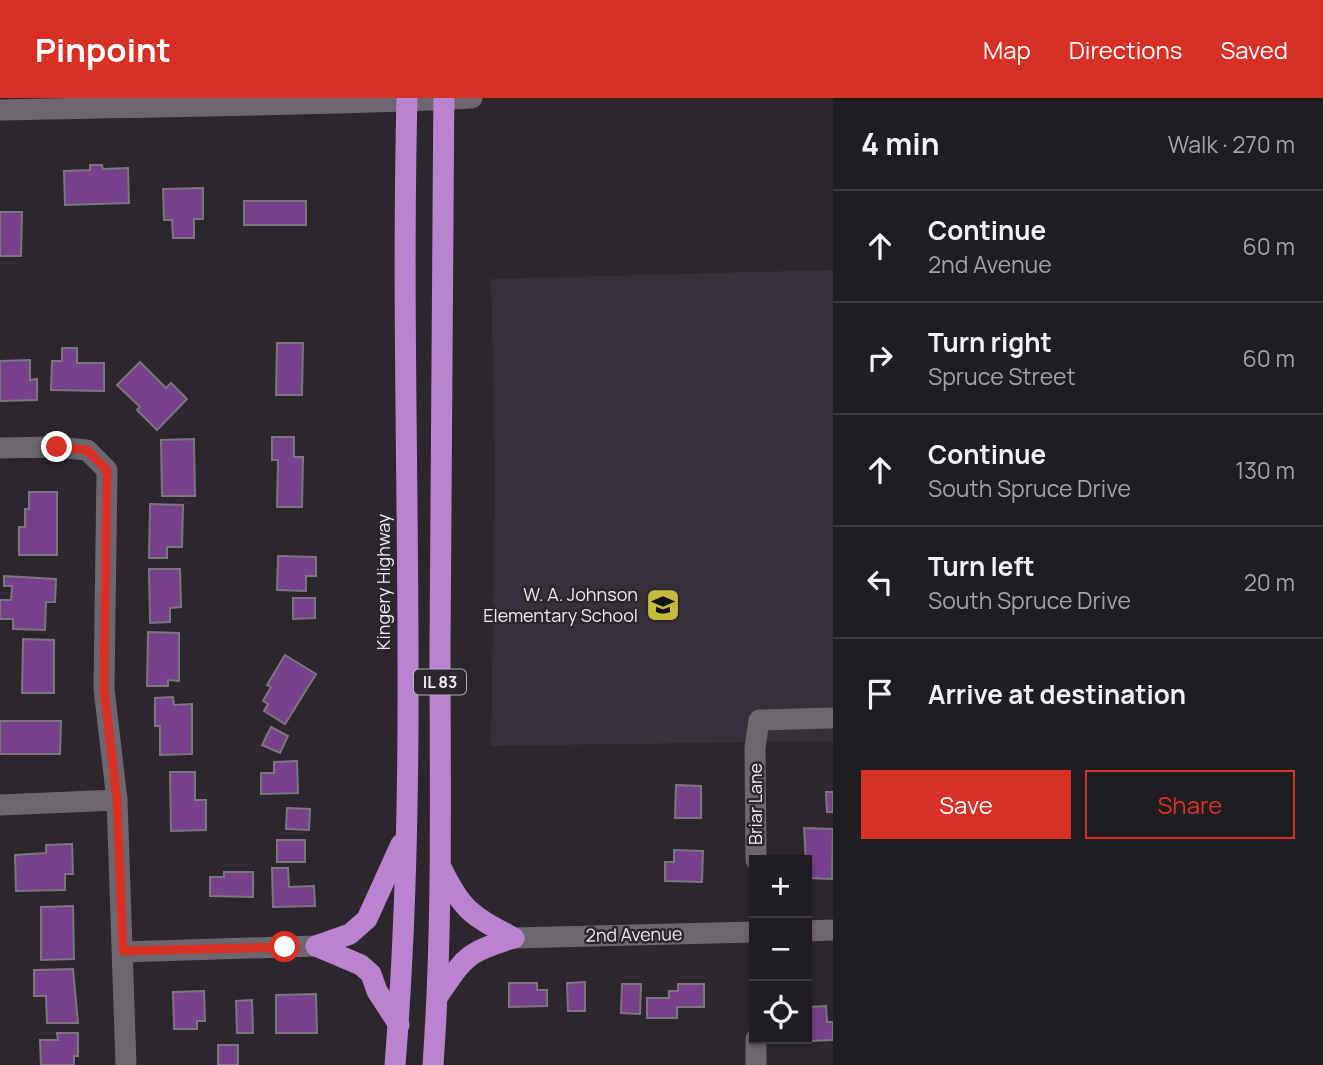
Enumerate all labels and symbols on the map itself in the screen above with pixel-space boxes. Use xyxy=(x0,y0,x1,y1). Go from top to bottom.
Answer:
route end xyxy=(41,431,72,462)
street label: Kingery Highway xyxy=(371,513,395,650)
place label: W. A. Johnson Elementary School xyxy=(483,582,638,627)
school or university icon: W. A. Johnson Elementary School xyxy=(644,586,682,624)
road number: IL 83 xyxy=(414,670,466,694)
street label: Briar Lane xyxy=(743,763,767,845)
street label: 2nd Avenue xyxy=(585,921,683,947)
route start xyxy=(269,931,300,962)

